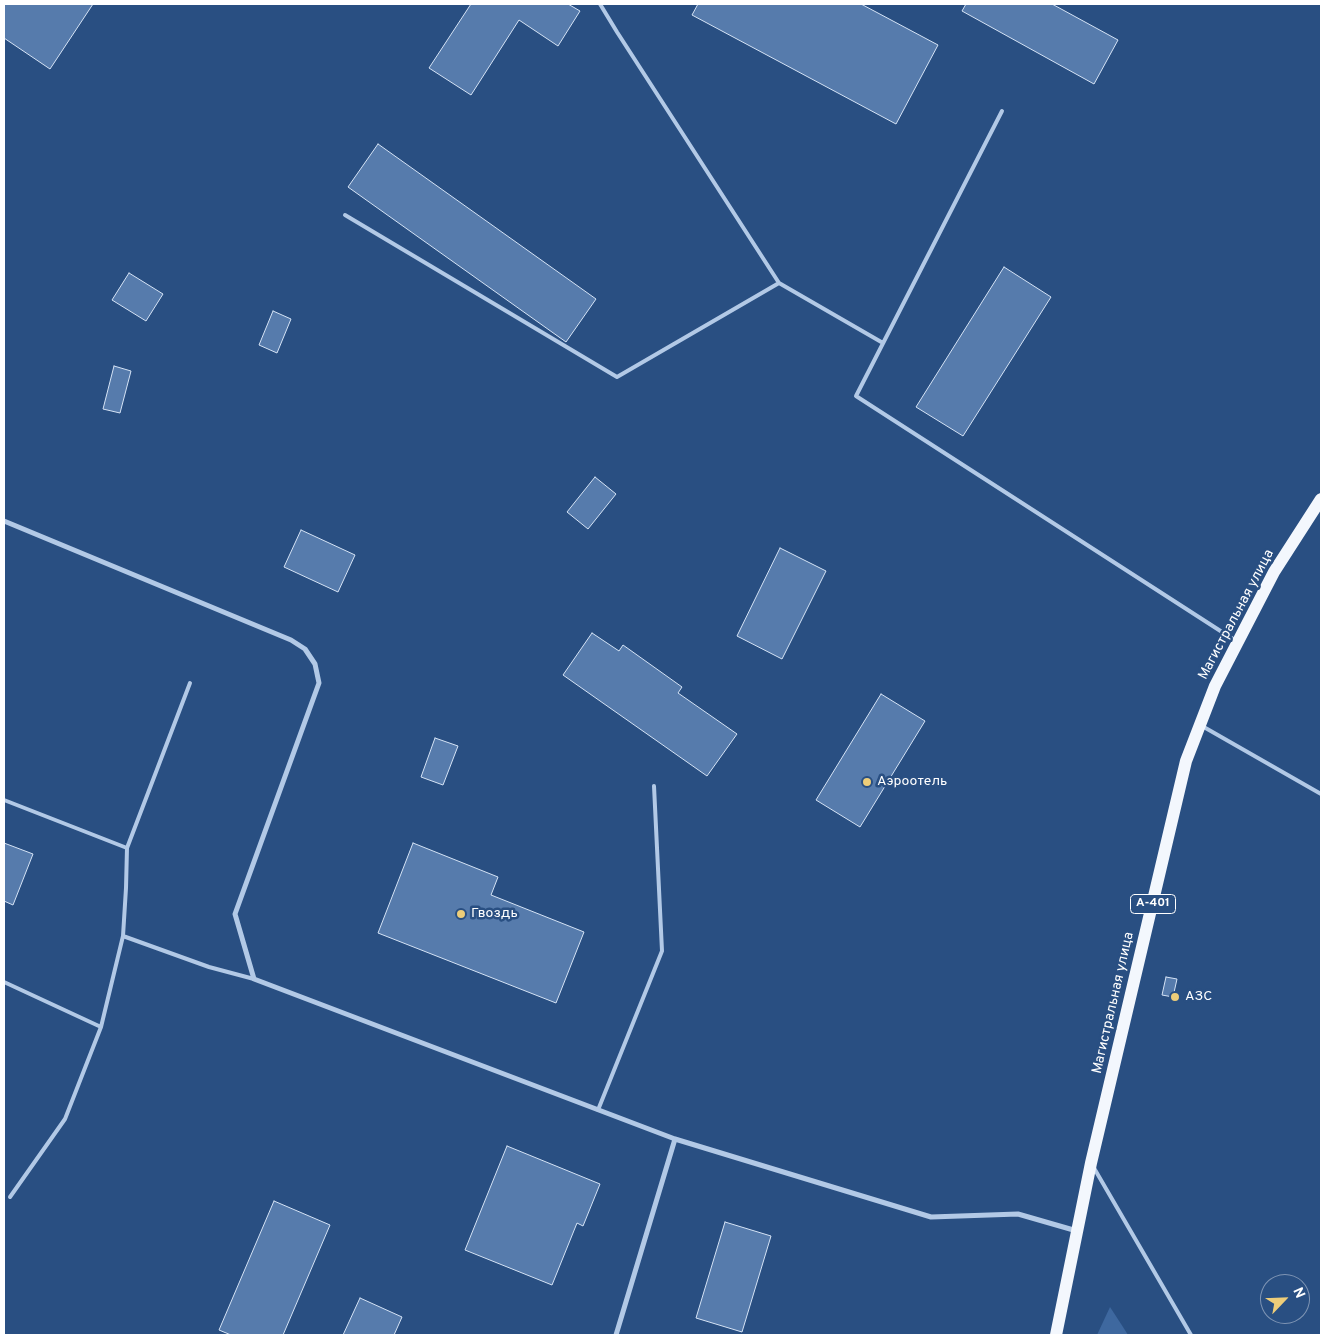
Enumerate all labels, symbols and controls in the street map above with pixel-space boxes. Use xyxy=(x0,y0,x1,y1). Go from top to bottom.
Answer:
street label: Магистральная улица xyxy=(1196,547,1278,683)
place label: Аэроотель xyxy=(877,774,947,790)
marker: Аэроотель xyxy=(861,776,873,788)
road number: А-401 xyxy=(1130,894,1176,914)
place label: Гвоздь xyxy=(471,906,518,922)
marker: Гвоздь xyxy=(455,908,467,920)
street label: Магистральная улица xyxy=(1090,930,1138,1076)
place label: АЗС xyxy=(1185,989,1212,1005)
marker: АЗС xyxy=(1169,991,1181,1003)
north arrow xyxy=(1260,1274,1310,1324)
text: N xyxy=(1288,1285,1308,1301)

